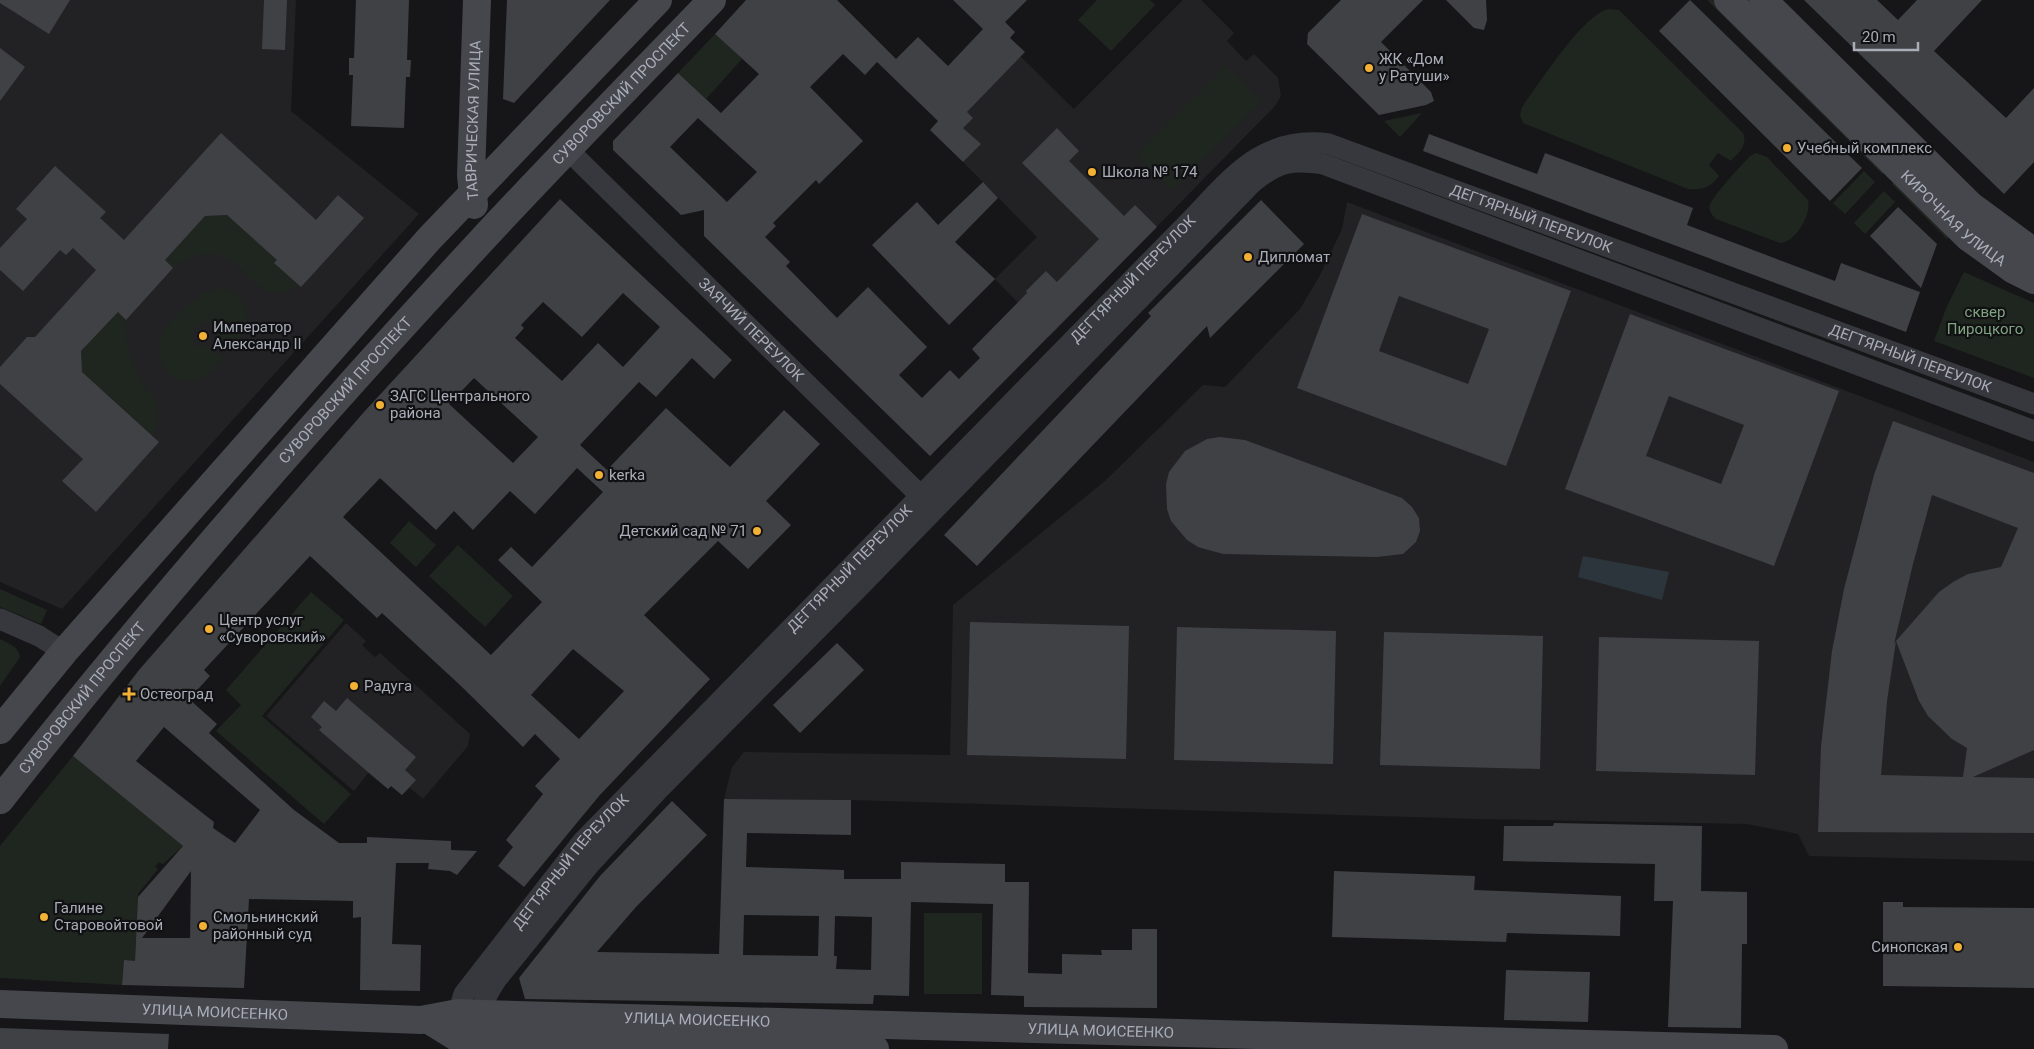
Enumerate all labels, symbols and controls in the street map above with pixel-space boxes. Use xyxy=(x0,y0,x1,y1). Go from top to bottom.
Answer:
street label: СУВОРОВСКИЙ ПРОСПЕКТ xyxy=(549,19,694,169)
scale bar xyxy=(1854,20,1918,52)
text: 20 m xyxy=(1862,28,1896,46)
street label: ТАВРИЧЕСКАЯ УЛИЦА xyxy=(462,40,485,201)
place label: ЖК «Дом у Ратуши» xyxy=(1379,50,1449,85)
marker: ЖК «Дом у Ратуши» xyxy=(1363,62,1375,74)
place label: Учебный комплекс xyxy=(1797,139,1932,157)
marker: Учебный комплекс xyxy=(1781,142,1793,154)
place label: Школа № 174 xyxy=(1102,163,1198,181)
marker: Школа № 174 xyxy=(1086,166,1098,178)
street label: КИРОЧНАЯ УЛИЦА xyxy=(1897,167,2010,270)
street label: ДЕГТЯРНЫЙ ПЕРЕУЛОК xyxy=(1448,181,1615,257)
street label: ДЕГТЯРНЫЙ ПЕРЕУЛОК xyxy=(1067,211,1200,347)
place label: Дипломат xyxy=(1258,248,1330,266)
marker: Дипломат xyxy=(1242,251,1254,263)
street label: ЗАЯЧИЙ ПЕРЕУЛОК xyxy=(695,274,808,385)
park label: сквер Пироцкого xyxy=(1947,303,2023,338)
street label: СУВОРОВСКИЙ ПРОСПЕКТ xyxy=(275,313,416,467)
place label: Император Александр II xyxy=(213,318,302,353)
street label: ДЕГТЯРНЫЙ ПЕРЕУЛОК xyxy=(1827,320,1994,397)
marker: Император Александр II xyxy=(197,330,209,342)
place label: ЗАГС Центрального района xyxy=(390,387,530,422)
marker: ЗАГС Центрального района xyxy=(374,399,386,411)
place label: kerka xyxy=(609,466,645,484)
marker: kerka xyxy=(593,469,605,481)
street label: ДЕГТЯРНЫЙ ПЕРЕУЛОК xyxy=(783,501,916,636)
place label: Детский сад № 71 xyxy=(619,522,747,540)
marker: Детский сад № 71 xyxy=(751,525,763,537)
place label: Центр услуг «Суворовский» xyxy=(219,611,326,646)
street label: СУВОРОВСКИЙ ПРОСПЕКТ xyxy=(15,618,149,778)
marker: Центр услуг «Суворовский» xyxy=(203,623,215,635)
place label: Радуга xyxy=(364,677,412,695)
marker: Радуга xyxy=(348,680,360,692)
place label: Остеоград xyxy=(140,685,213,703)
marker: Остеоград xyxy=(122,687,136,701)
street label: ДЕГТЯРНЫЙ ПЕРЕУЛОК xyxy=(509,790,633,933)
place label: Галине Старовойтовой xyxy=(54,899,163,934)
place label: Смольнинский районный суд xyxy=(213,908,318,943)
marker: Галине Старовойтовой xyxy=(38,911,50,923)
marker: Смольнинский районный суд xyxy=(197,920,209,932)
place label: Синопская xyxy=(1871,938,1948,956)
marker: Синопская xyxy=(1952,941,1964,953)
street label: УЛИЦА МОИСЕЕНКО xyxy=(141,1000,288,1024)
street label: УЛИЦА МОИСЕЕНКО xyxy=(624,1009,770,1031)
street label: УЛИЦА МОИСЕЕНКО xyxy=(1027,1020,1174,1042)

